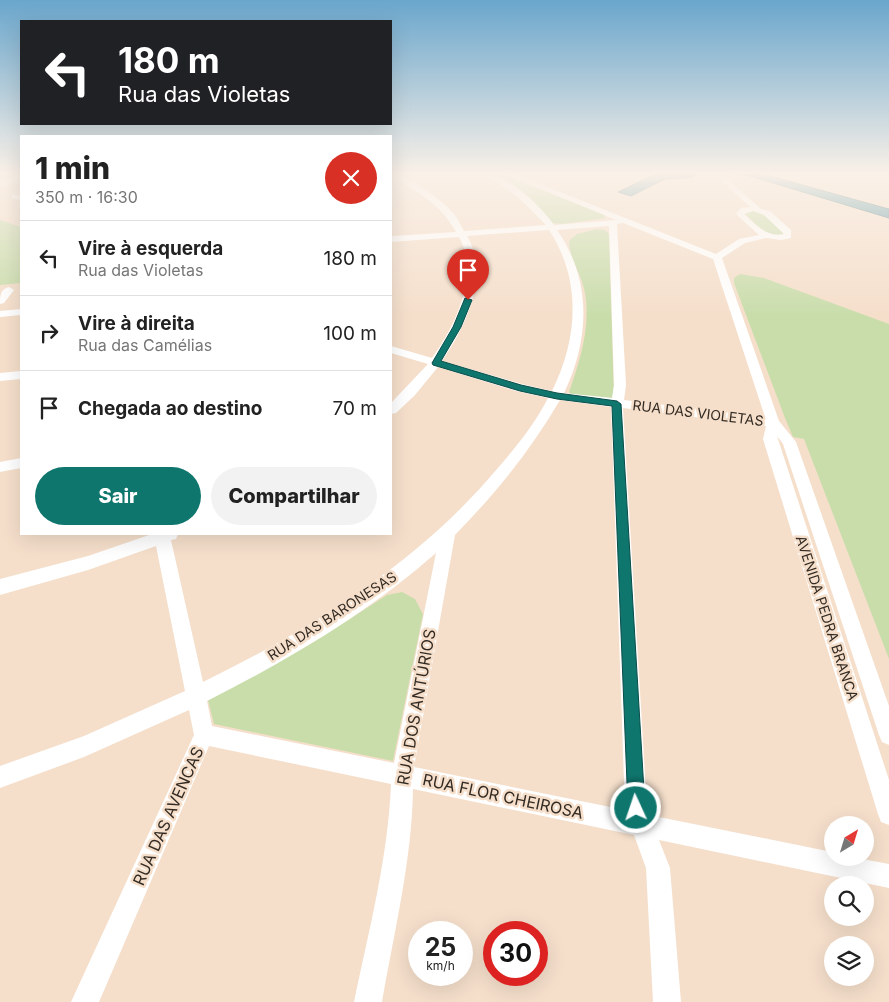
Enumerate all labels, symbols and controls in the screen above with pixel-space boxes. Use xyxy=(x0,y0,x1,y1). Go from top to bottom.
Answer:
text: 180 m xyxy=(118,39,220,81)
icon: left xyxy=(35,40,100,105)
text: Rua das Violetas xyxy=(118,81,290,107)
text: 1 min xyxy=(35,150,110,186)
button: close xyxy=(325,152,377,204)
text: 350 m · 16:30 xyxy=(35,187,138,207)
text: Vire à esquerda xyxy=(78,237,223,260)
icon: left xyxy=(35,244,63,272)
text: 180 m xyxy=(324,247,377,270)
pin xyxy=(447,249,489,300)
icon: arrive xyxy=(454,256,482,284)
text: Rua das Violetas xyxy=(78,260,203,280)
text: Vire à direita xyxy=(78,312,195,335)
icon: right xyxy=(35,319,63,347)
text: 100 m xyxy=(323,322,377,345)
text: Rua das Camélias xyxy=(78,335,212,355)
icon: arrive xyxy=(35,394,63,422)
street label: RUA DAS VIOLETAS xyxy=(632,396,765,429)
text: Chegada ao destino xyxy=(78,397,262,420)
text: 70 m xyxy=(333,397,377,420)
button: Sair xyxy=(35,467,201,525)
button: Compartilhar xyxy=(211,467,377,525)
street label: AVENIDA PEDRA BRANCA xyxy=(793,533,862,703)
street label: RUA DAS BARONESAS xyxy=(264,568,399,664)
street label: RUA DOS ANTÚRIOS xyxy=(392,627,440,787)
street label: RUA DAS AVENCAS xyxy=(128,744,208,888)
street label: RUA FLOR CHEIROSA xyxy=(421,769,585,823)
position arrow xyxy=(609,781,661,833)
north arrow xyxy=(824,816,874,866)
map controls xyxy=(824,816,874,986)
button: search xyxy=(824,876,874,926)
speed limit sign: 30 xyxy=(483,921,548,986)
text: 25 xyxy=(425,932,456,962)
button: layers xyxy=(824,936,874,986)
text: km/h xyxy=(426,958,455,973)

